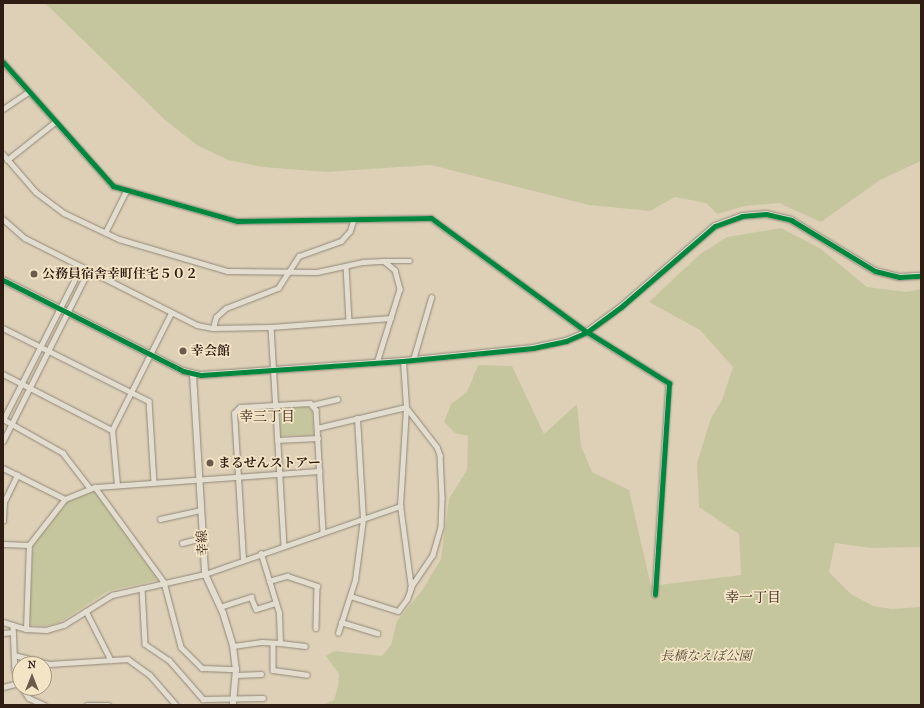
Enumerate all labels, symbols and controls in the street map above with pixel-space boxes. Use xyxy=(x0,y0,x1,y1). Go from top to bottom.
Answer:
place label: 公務員宿舎幸町住宅５０２ xyxy=(42,266,198,282)
marker: 公務員宿舎幸町住宅５０２ xyxy=(29,269,39,279)
place label: 幸会館 xyxy=(191,343,230,359)
marker: 幸会館 xyxy=(178,346,188,356)
district label: 幸三丁目 xyxy=(239,409,295,425)
place label: まるせんストアー xyxy=(218,455,322,471)
marker: まるせんストアー xyxy=(205,458,215,468)
street label: 幸線 xyxy=(195,530,211,556)
district label: 幸一丁目 xyxy=(725,590,781,606)
park label: 長橋なえぼ公園 xyxy=(661,648,751,664)
north arrow xyxy=(12,656,52,696)
text: N xyxy=(28,658,36,671)

